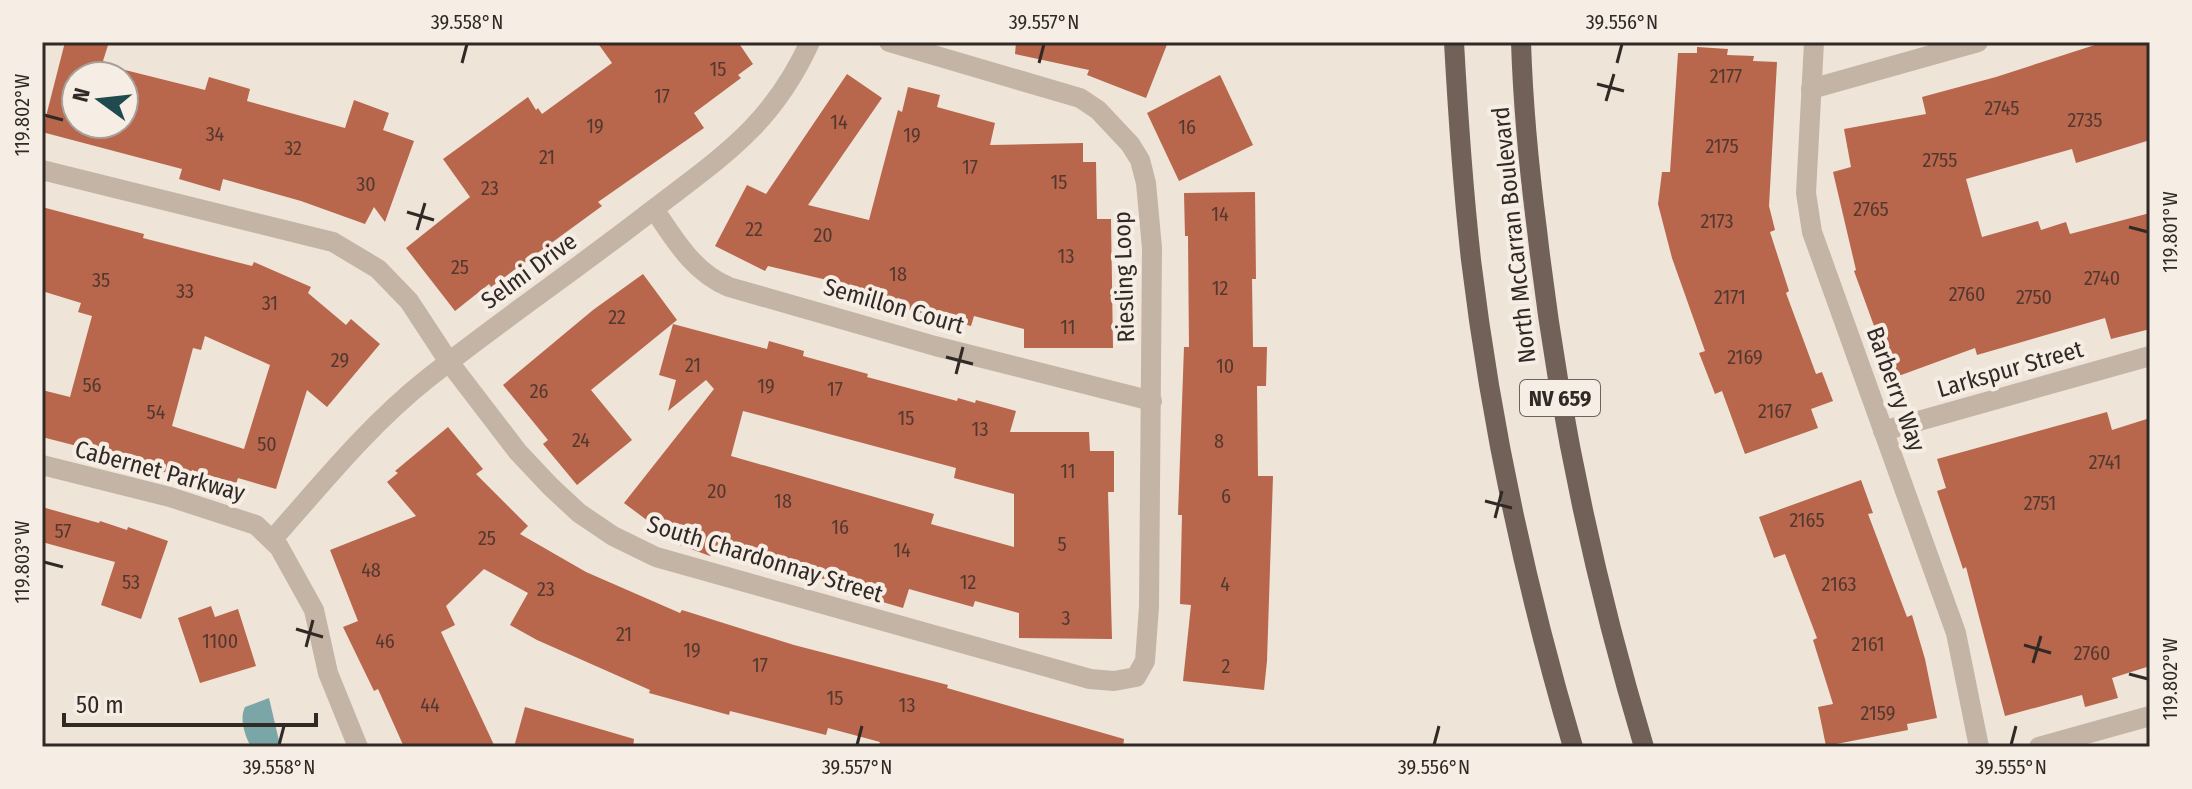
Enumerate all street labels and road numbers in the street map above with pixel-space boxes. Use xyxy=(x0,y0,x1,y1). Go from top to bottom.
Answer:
street label: North McCarran Boulevard xyxy=(1487,105,1541,365)
street label: Riesling Loop xyxy=(1108,211,1140,343)
street label: Selmi Drive xyxy=(476,227,582,315)
street label: Semillon Court xyxy=(821,273,968,339)
street label: Barberry Way xyxy=(1861,323,1932,455)
street label: Larkspur Street xyxy=(1934,335,2086,403)
road number: NV 659 xyxy=(1520,380,1600,416)
street label: Cabernet Parkway xyxy=(72,435,248,507)
street label: South Chardonnay Street xyxy=(644,510,886,608)

